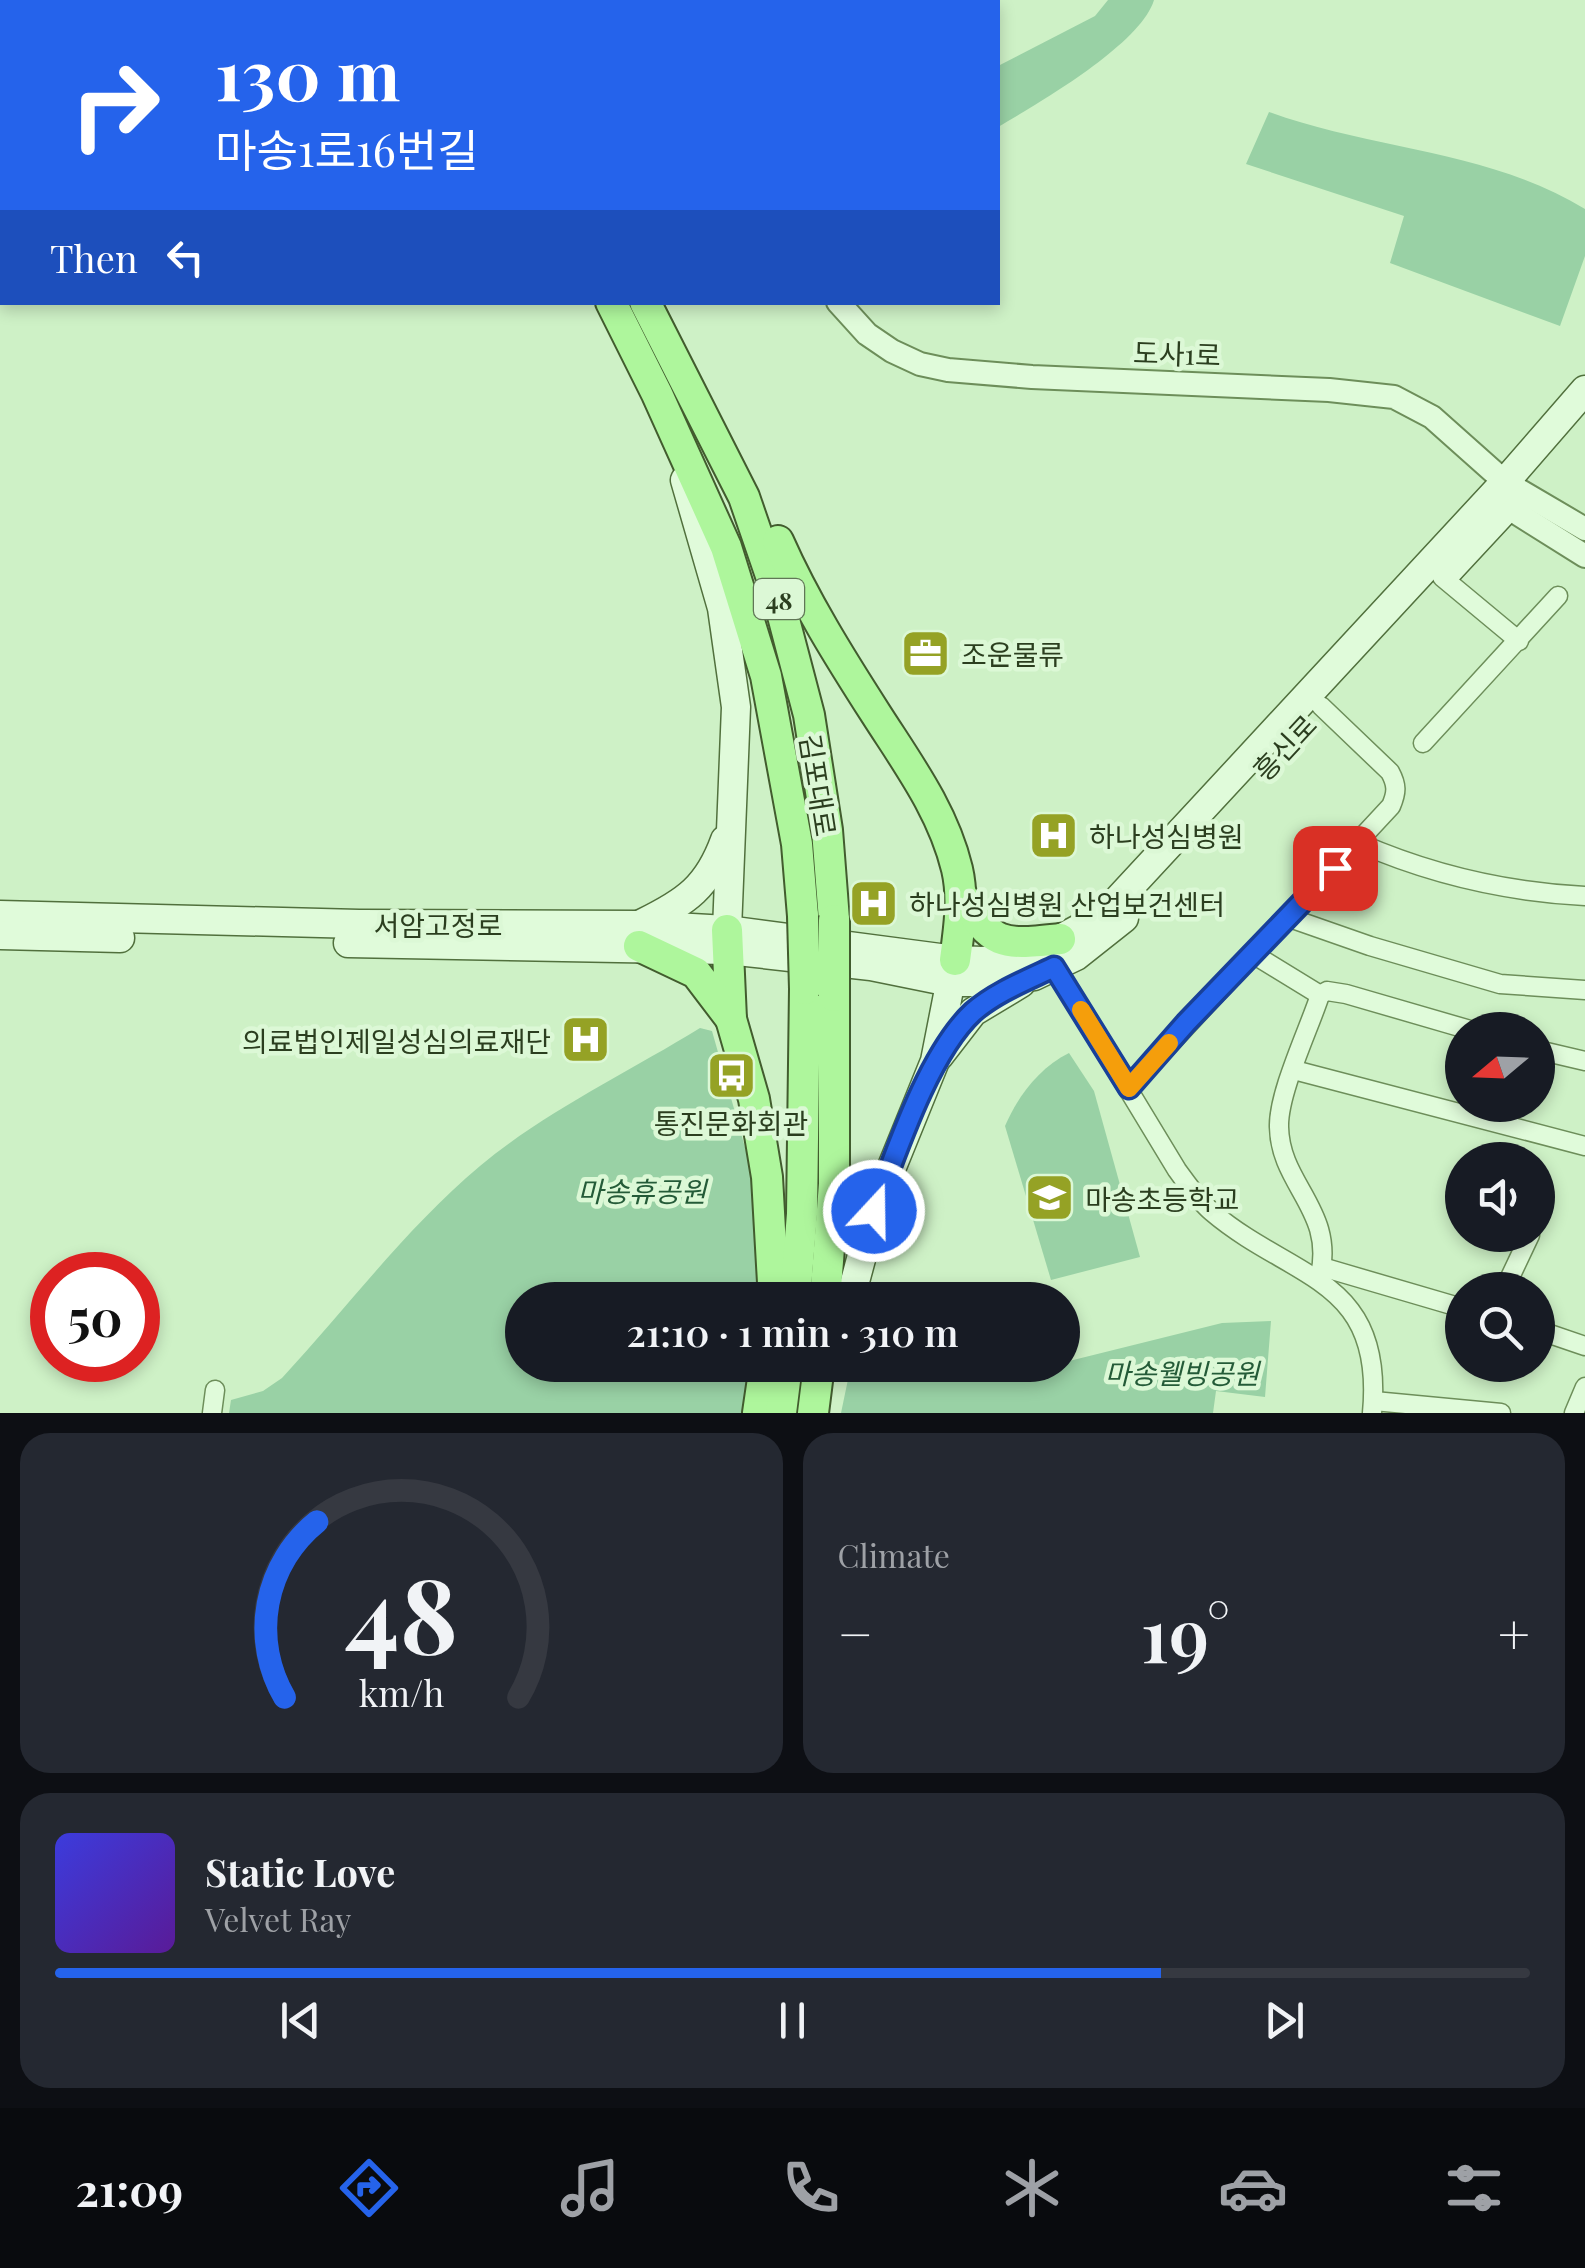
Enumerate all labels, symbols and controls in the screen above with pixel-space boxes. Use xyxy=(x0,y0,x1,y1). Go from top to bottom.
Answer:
text: 130 m xyxy=(215,25,400,119)
icon: right xyxy=(50,40,180,170)
text: 마송1로16번길 xyxy=(215,118,479,178)
icon: left xyxy=(158,230,213,285)
text: Then xyxy=(50,232,138,283)
street label: 도사1로 xyxy=(1133,333,1221,373)
road number: 48 xyxy=(754,579,804,619)
office icon: 조운물류 xyxy=(900,627,952,679)
place label: 조운물류 xyxy=(961,635,1064,672)
street label: 흥신로 xyxy=(1244,706,1324,788)
street label: 김포대로 xyxy=(793,731,845,839)
hospital icon: 하나성심병원 xyxy=(1028,809,1080,861)
place label: 하나성심병원 xyxy=(1089,817,1244,854)
pin xyxy=(1293,826,1378,911)
icon: arrive xyxy=(1308,841,1363,896)
hospital icon: 하나성심병원 산업보건센터 xyxy=(848,877,900,929)
place label: 하나성심병원 산업보건센터 xyxy=(909,885,1225,922)
street label: 서암고정로 xyxy=(374,906,502,943)
north arrow xyxy=(1445,1012,1555,1122)
map controls xyxy=(1445,1012,1555,1382)
hospital icon: 의료법인제일성심의료재단 xyxy=(560,1014,612,1066)
place label: 의료법인제일성심의료재단 xyxy=(242,1022,551,1059)
bus stop icon: 통진문화회관 xyxy=(705,1049,757,1101)
place label: 통진문화회관 xyxy=(654,1104,808,1141)
button: sound xyxy=(1445,1142,1555,1252)
position arrow xyxy=(822,1159,926,1263)
park label: 마송휴공원 xyxy=(578,1172,709,1209)
school or university icon: 마송초등학교 xyxy=(1024,1172,1076,1224)
place label: 마송초등학교 xyxy=(1085,1180,1240,1217)
speed limit sign: 50 xyxy=(30,1252,160,1382)
button: search xyxy=(1445,1272,1555,1382)
text: 21:10 · 1 min · 310 m xyxy=(627,1306,958,1357)
park label: 마송웰빙공원 xyxy=(1105,1354,1262,1391)
text: Climate xyxy=(838,1533,950,1576)
text: 48 xyxy=(345,1542,458,1681)
text: 19° xyxy=(1140,1582,1230,1682)
text: − xyxy=(838,1595,873,1669)
text: + xyxy=(1498,1595,1530,1669)
text: km/h xyxy=(358,1668,444,1716)
text: Static Love xyxy=(205,1846,395,1897)
text: Velvet Ray xyxy=(205,1897,352,1940)
icon: previous xyxy=(273,1993,328,2048)
icon: pause xyxy=(765,1993,820,2048)
icon: next xyxy=(1257,1993,1312,2048)
icon: directions xyxy=(334,2153,404,2223)
icon: music xyxy=(555,2153,625,2223)
icon: phone xyxy=(776,2153,846,2223)
icon: climate xyxy=(997,2153,1067,2223)
icon: car xyxy=(1218,2153,1288,2223)
icon: filters xyxy=(1439,2153,1509,2223)
text: 21:09 xyxy=(76,2158,183,2218)

